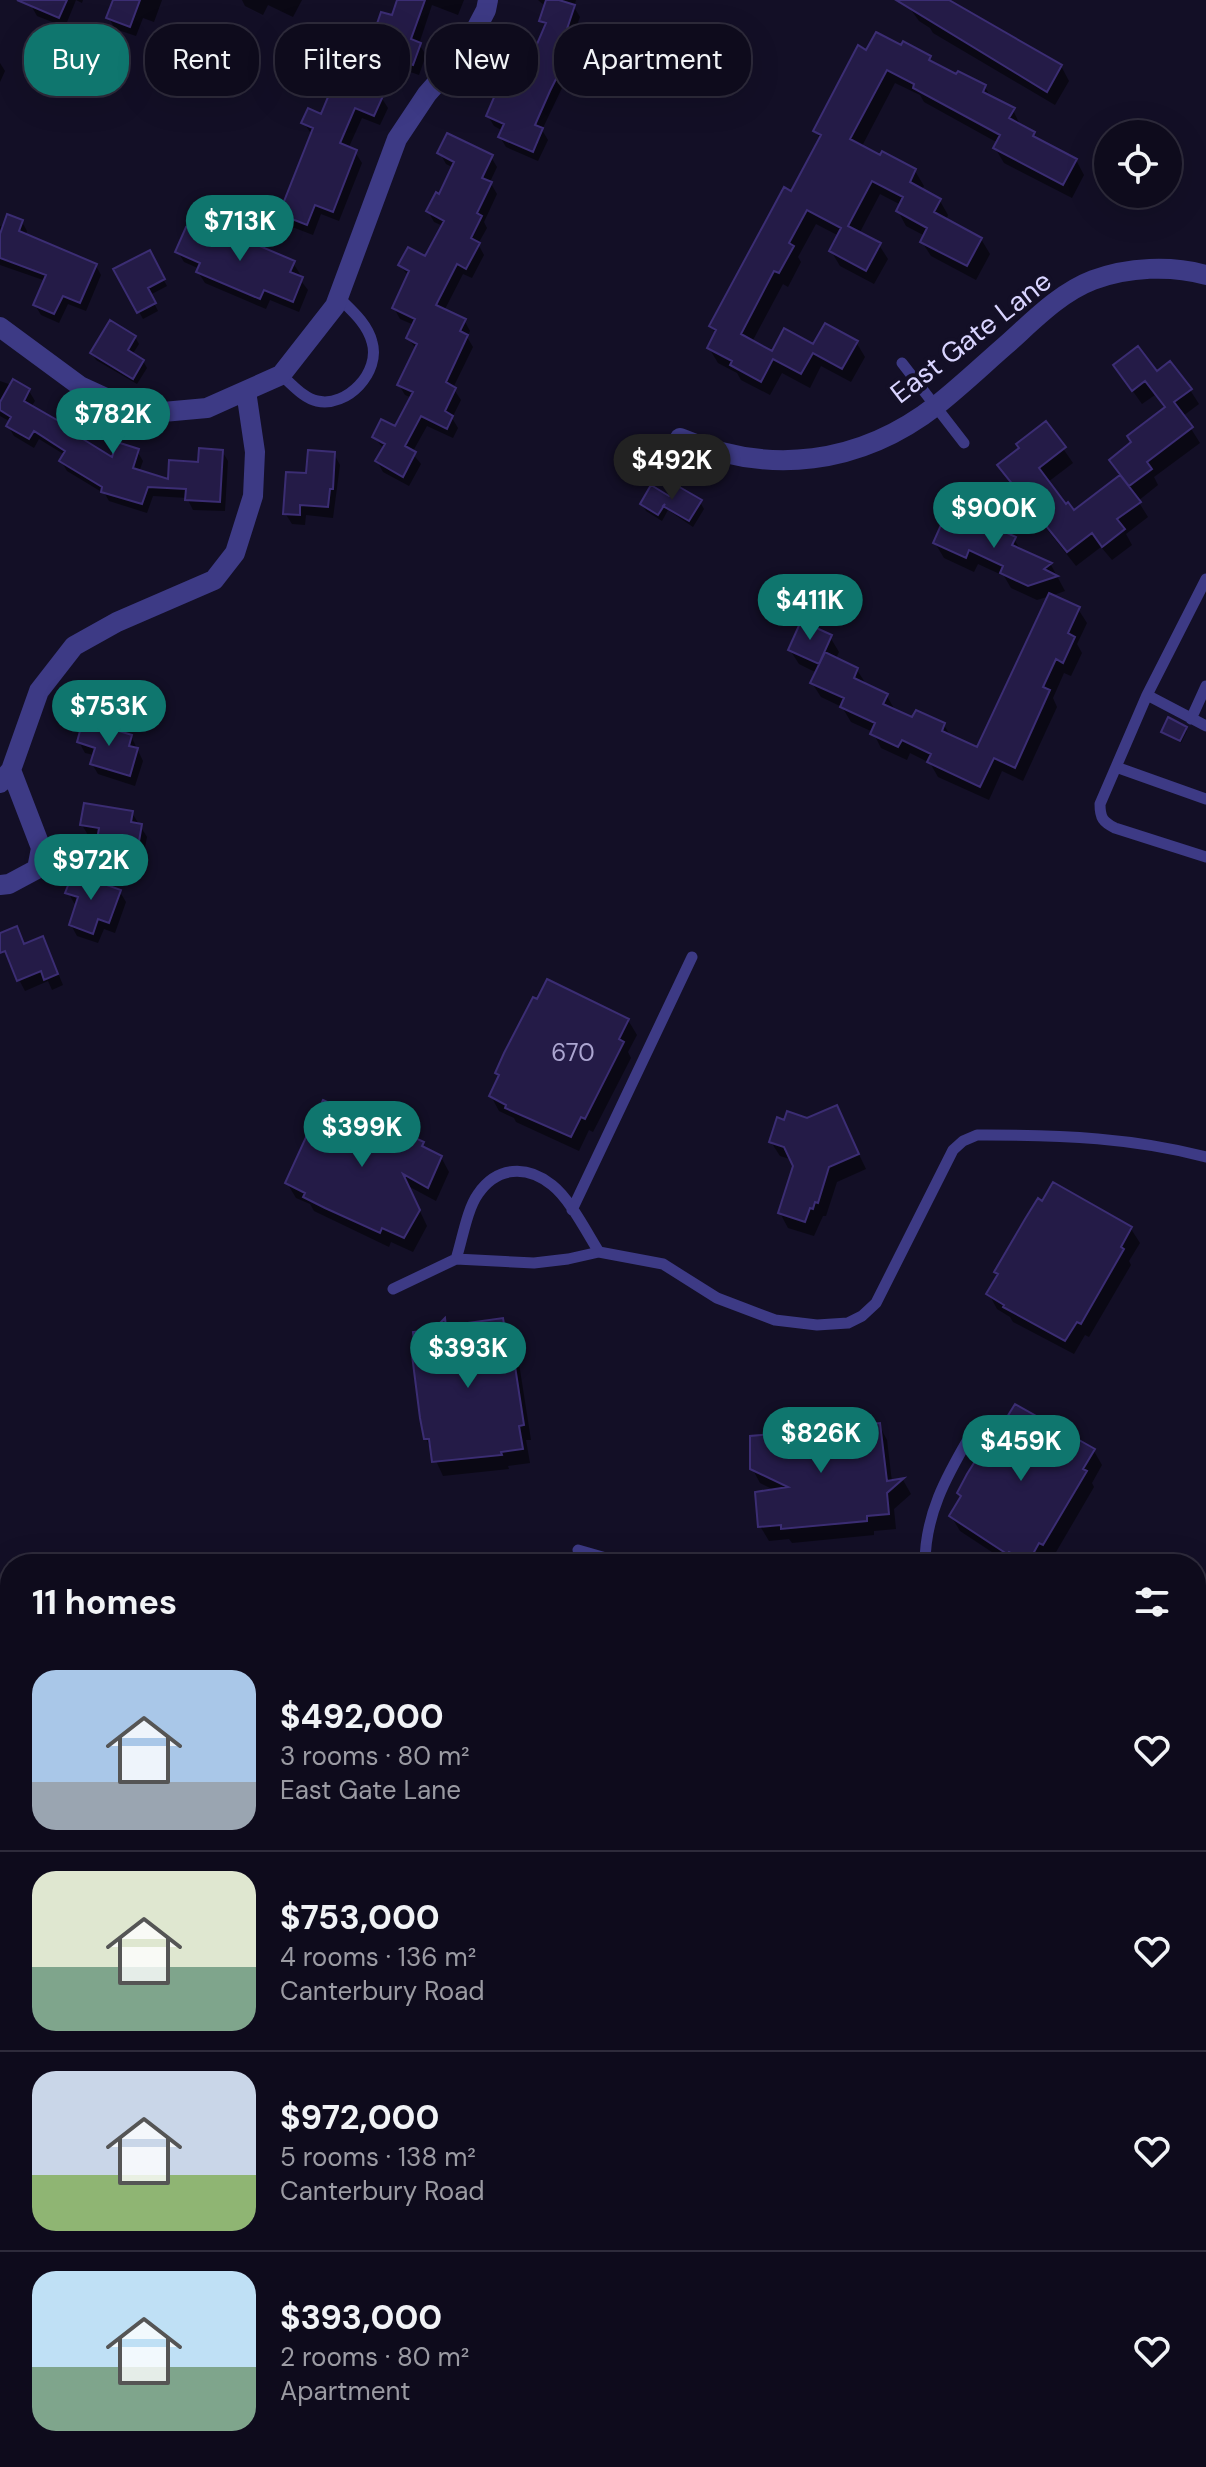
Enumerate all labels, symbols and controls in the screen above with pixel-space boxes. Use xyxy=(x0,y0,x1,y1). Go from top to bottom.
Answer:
chip: Buy xyxy=(24,24,129,96)
chip: Rent xyxy=(145,24,259,96)
chip: Filters xyxy=(275,24,410,96)
chip: New xyxy=(426,24,538,96)
chip: Apartment xyxy=(554,24,751,96)
map controls xyxy=(1094,120,1182,208)
button: locate xyxy=(1094,120,1182,208)
pin: $713K xyxy=(184,195,296,263)
text: $713K xyxy=(204,204,276,238)
street label: East Gate Lane xyxy=(883,262,1059,412)
pin: $782K xyxy=(57,388,169,456)
text: $782K xyxy=(74,397,152,431)
pin: $492K xyxy=(616,434,728,502)
text: $492K xyxy=(632,443,712,477)
pin: $900K xyxy=(938,482,1050,550)
text: $900K xyxy=(951,491,1037,525)
pin: $411K xyxy=(754,574,866,642)
text: $411K xyxy=(776,583,844,617)
pin: $753K xyxy=(53,680,165,748)
text: $753K xyxy=(70,689,148,723)
pin: $972K xyxy=(35,834,147,902)
text: $972K xyxy=(52,843,130,877)
house number: 670 xyxy=(551,1037,595,1068)
pin: $399K xyxy=(306,1101,418,1169)
text: $399K xyxy=(322,1110,402,1144)
pin: $393K xyxy=(412,1322,524,1390)
text: $393K xyxy=(428,1331,508,1365)
pin: $826K xyxy=(765,1407,877,1475)
pin: $459K xyxy=(965,1415,1077,1483)
text: $826K xyxy=(781,1416,861,1450)
text: $459K xyxy=(980,1424,1062,1458)
text: 11 homes xyxy=(32,1580,177,1625)
icon: filters xyxy=(1130,1580,1174,1624)
text: $492,000 xyxy=(280,1694,444,1739)
icon: home xyxy=(96,1702,192,1798)
icon: heart xyxy=(1130,1728,1174,1772)
text: 3 rooms · 80 m² xyxy=(280,1739,470,1773)
text: East Gate Lane xyxy=(280,1773,461,1807)
text: $753,000 xyxy=(280,1895,440,1940)
icon: home xyxy=(96,1903,192,1999)
icon: heart xyxy=(1130,1929,1174,1973)
text: 4 rooms · 136 m² xyxy=(280,1940,476,1974)
text: Canterbury Road xyxy=(280,1974,485,2008)
text: $972,000 xyxy=(280,2095,439,2140)
icon: home xyxy=(96,2103,192,2199)
icon: heart xyxy=(1130,2129,1174,2173)
text: 5 rooms · 138 m² xyxy=(280,2140,476,2174)
text: Canterbury Road xyxy=(280,2174,485,2208)
text: $393,000 xyxy=(280,2295,442,2340)
icon: home xyxy=(96,2303,192,2399)
icon: heart xyxy=(1130,2329,1174,2373)
text: 2 rooms · 80 m² xyxy=(280,2340,469,2374)
text: Apartment xyxy=(280,2374,411,2408)

